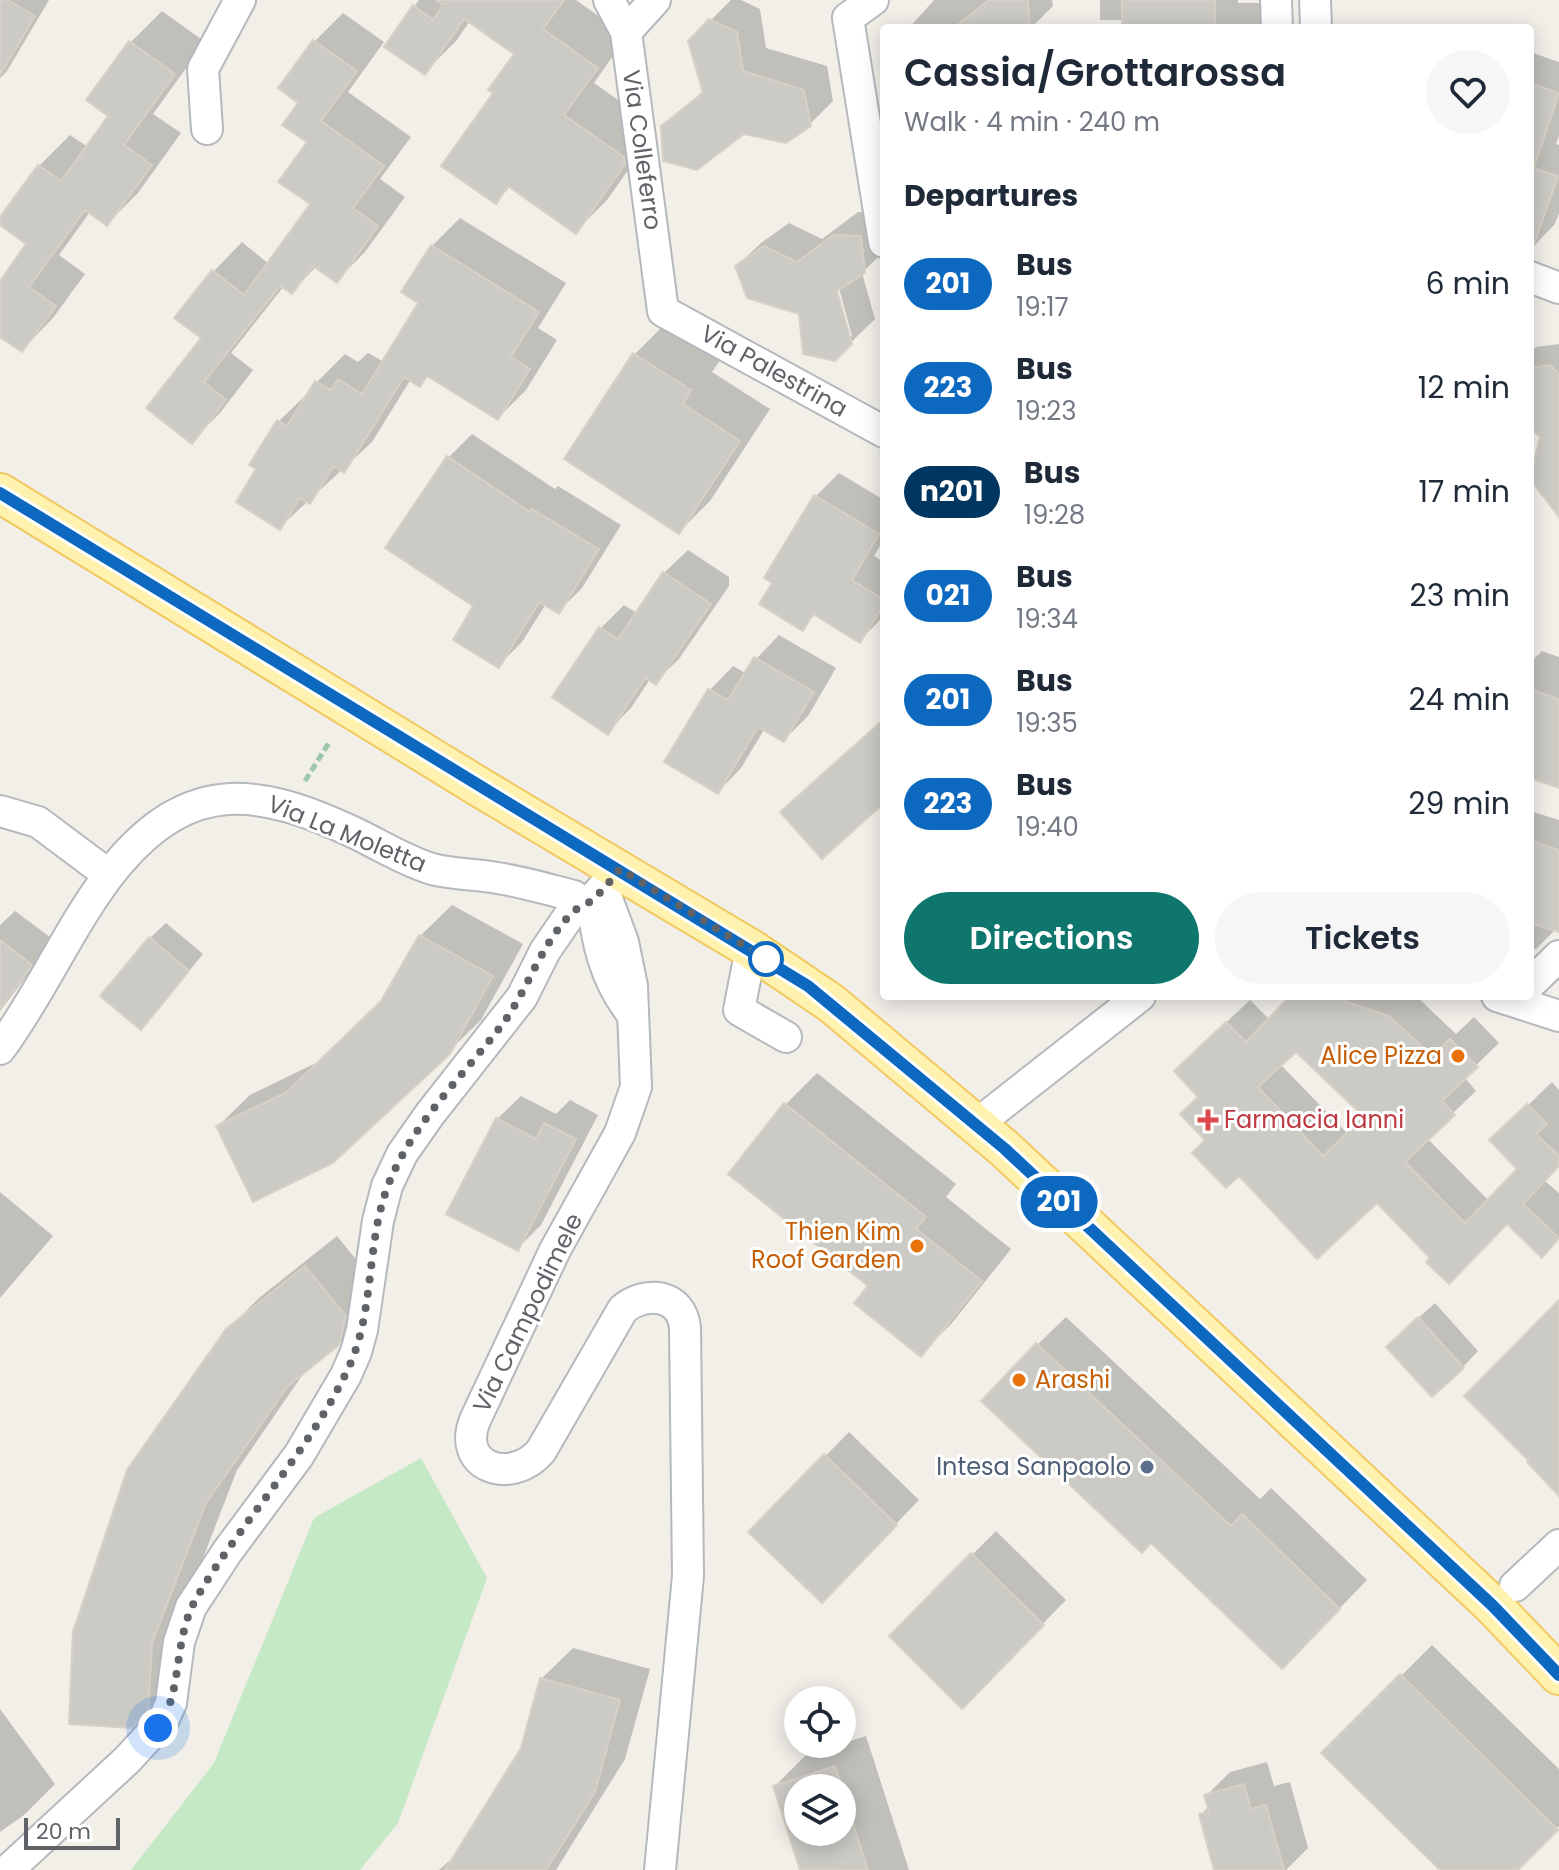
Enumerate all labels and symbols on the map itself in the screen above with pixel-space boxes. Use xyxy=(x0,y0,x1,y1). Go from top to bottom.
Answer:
street label: Via Colleferro xyxy=(615,68,670,232)
street label: Via Palestrina xyxy=(695,317,854,425)
street label: Via La Moletta xyxy=(263,787,431,880)
unlabelled marker xyxy=(749,942,783,976)
place label: Alice Pizza xyxy=(1320,1039,1442,1072)
marker: Alice Pizza xyxy=(1449,1047,1467,1065)
place label: Farmacia Ianni xyxy=(1224,1103,1404,1136)
marker: Farmacia Ianni xyxy=(1199,1111,1217,1129)
line badge: 201 xyxy=(1013,1176,1105,1228)
street label: Via Campodimele xyxy=(465,1207,590,1418)
place label: Thien Kim Roof Garden xyxy=(751,1215,901,1276)
marker: Thien Kim Roof Garden xyxy=(908,1237,926,1255)
place label: Arashi xyxy=(1035,1363,1110,1396)
marker: Arashi xyxy=(1010,1371,1028,1389)
place label: Intesa Sanpaolo xyxy=(936,1450,1131,1483)
marker: Intesa Sanpaolo xyxy=(1138,1458,1156,1476)
your location xyxy=(138,1708,178,1748)
scale bar xyxy=(24,1814,120,1850)

